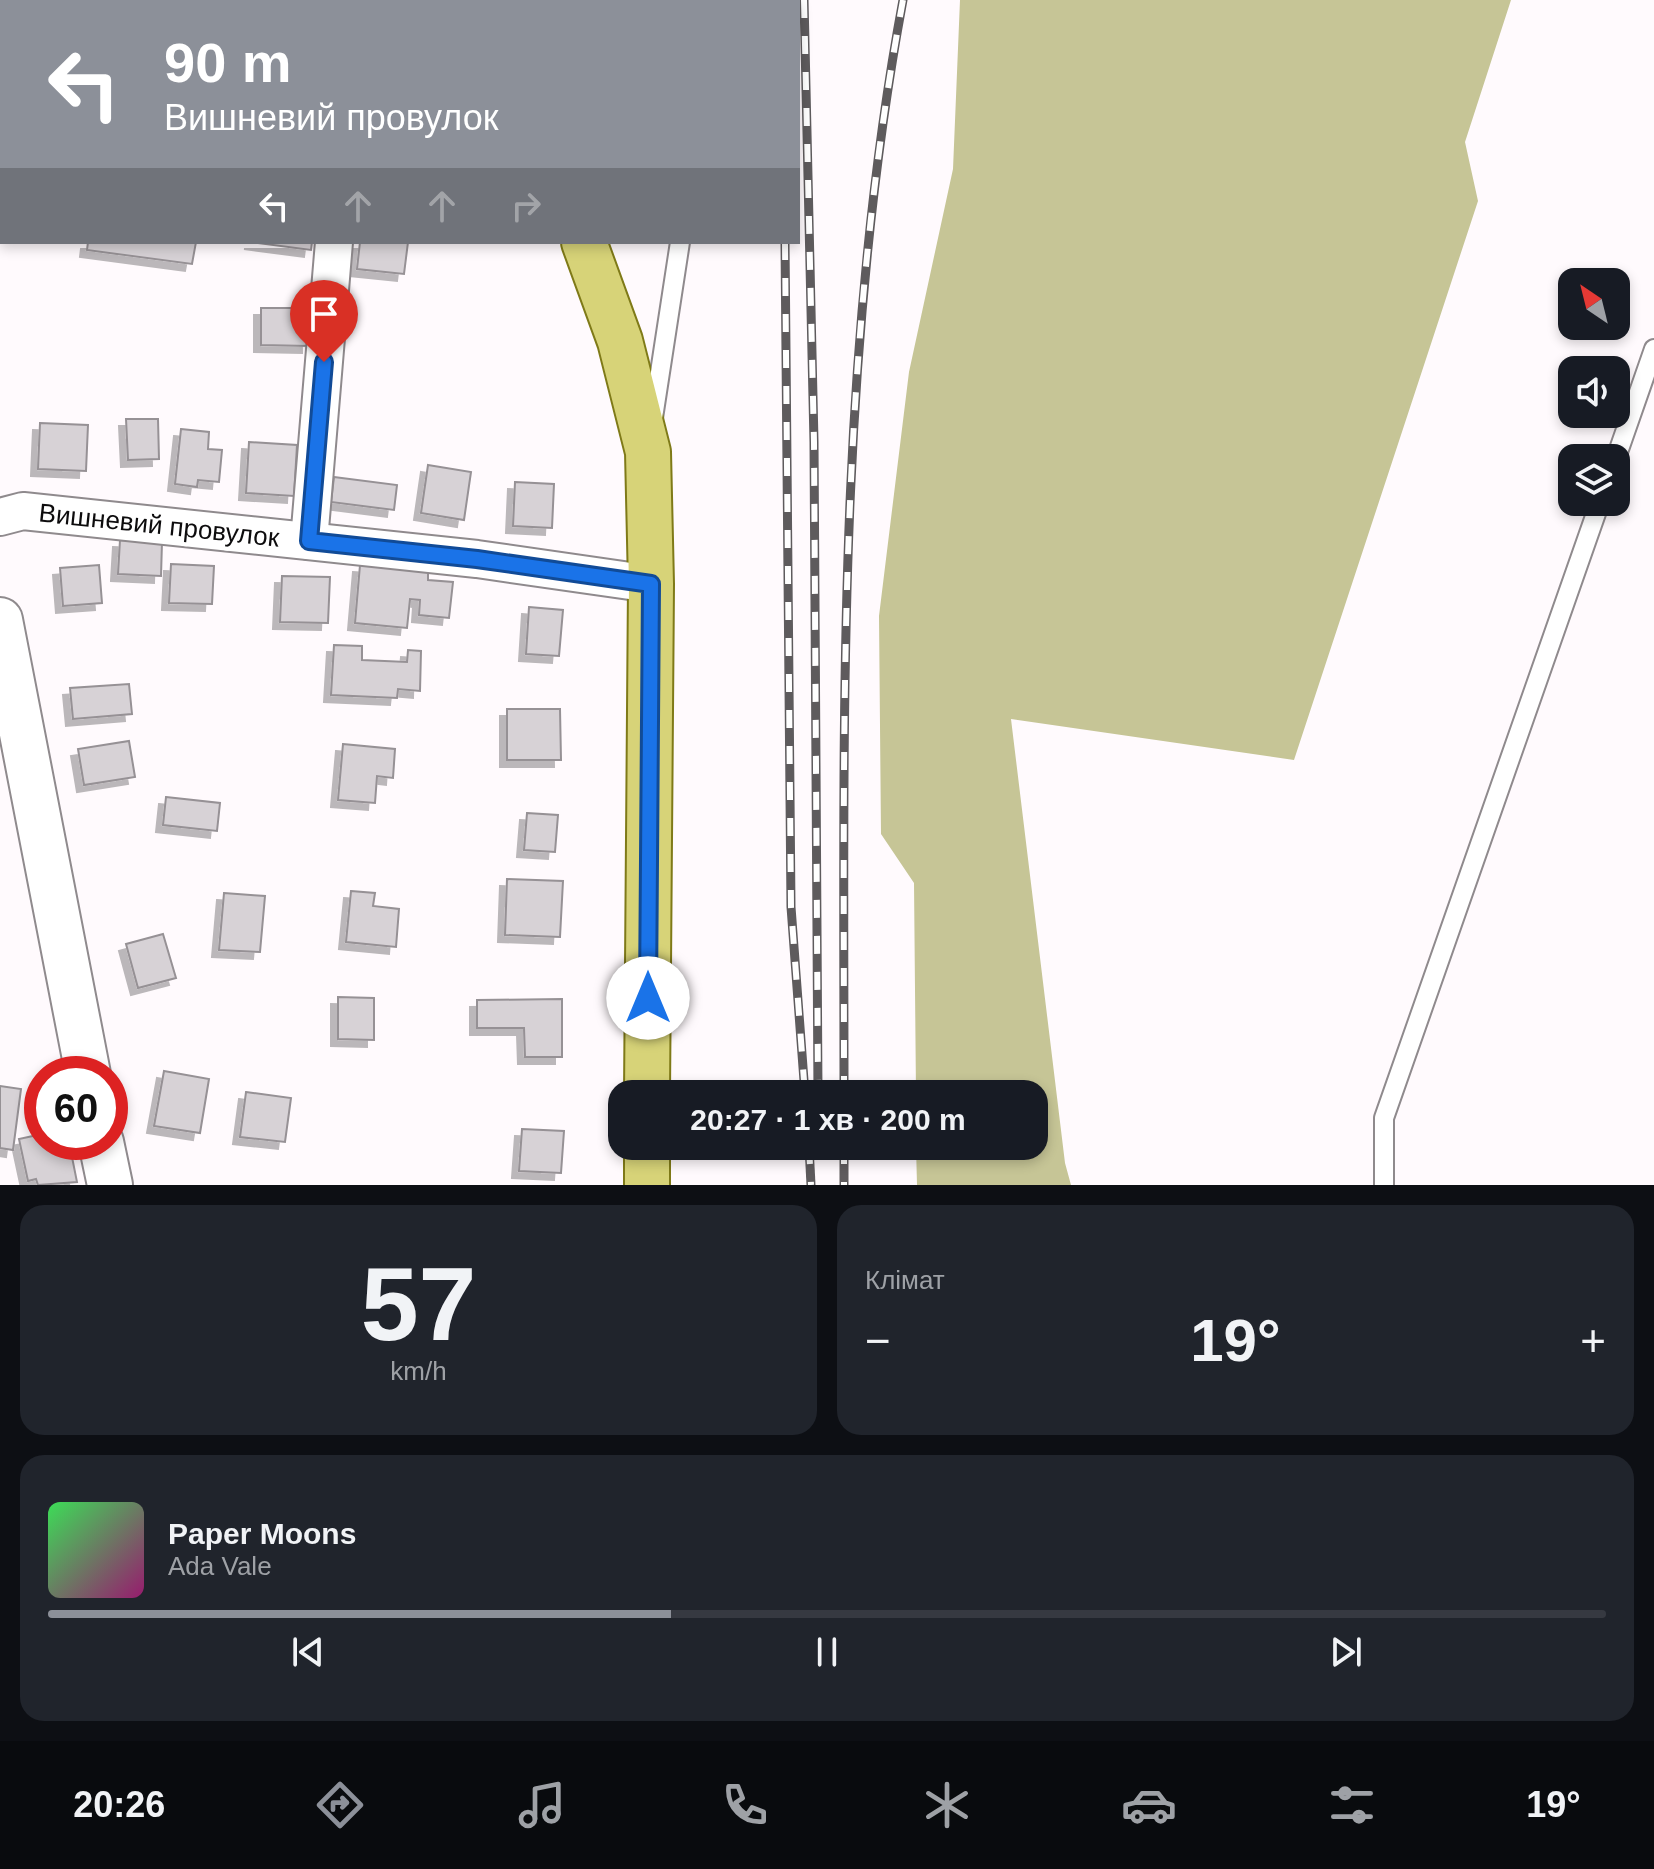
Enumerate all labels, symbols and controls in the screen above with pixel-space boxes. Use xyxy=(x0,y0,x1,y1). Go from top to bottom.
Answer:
text: 90 m xyxy=(164,31,292,94)
icon: left xyxy=(32,32,136,136)
text: Вишневий провулок xyxy=(164,97,499,138)
icon: left xyxy=(252,184,296,228)
icon: ahead xyxy=(336,184,380,228)
icon: ahead xyxy=(420,184,464,228)
icon: right xyxy=(504,184,548,228)
north arrow xyxy=(1558,268,1630,340)
map controls xyxy=(1558,268,1630,516)
pin xyxy=(290,280,358,362)
icon: arrive xyxy=(302,292,346,336)
button: sound xyxy=(1558,356,1630,428)
button: layers xyxy=(1558,444,1630,516)
street label: Вишневий провулок xyxy=(37,497,281,553)
position arrow xyxy=(606,956,690,1040)
speed limit sign: 60 xyxy=(24,1056,128,1160)
text: 20:27 · 1 хв · 200 m xyxy=(690,1103,966,1136)
text: 57 xyxy=(361,1246,476,1362)
text: Клімат xyxy=(865,1265,945,1295)
text: 19° xyxy=(1190,1307,1281,1374)
text: − xyxy=(865,1316,891,1365)
text: + xyxy=(1580,1316,1606,1365)
text: km/h xyxy=(390,1356,447,1386)
text: Paper Moons xyxy=(168,1517,356,1550)
text: Ada Vale xyxy=(168,1551,272,1581)
icon: previous xyxy=(286,1630,330,1674)
icon: pause xyxy=(805,1630,849,1674)
icon: next xyxy=(1324,1630,1368,1674)
icon: directions xyxy=(312,1777,368,1833)
icon: music xyxy=(514,1777,570,1833)
icon: phone xyxy=(717,1777,773,1833)
icon: climate xyxy=(919,1777,975,1833)
icon: car xyxy=(1121,1777,1177,1833)
icon: filters xyxy=(1324,1777,1380,1833)
text: 20:26 xyxy=(73,1784,165,1825)
text: 19° xyxy=(1526,1784,1581,1825)

